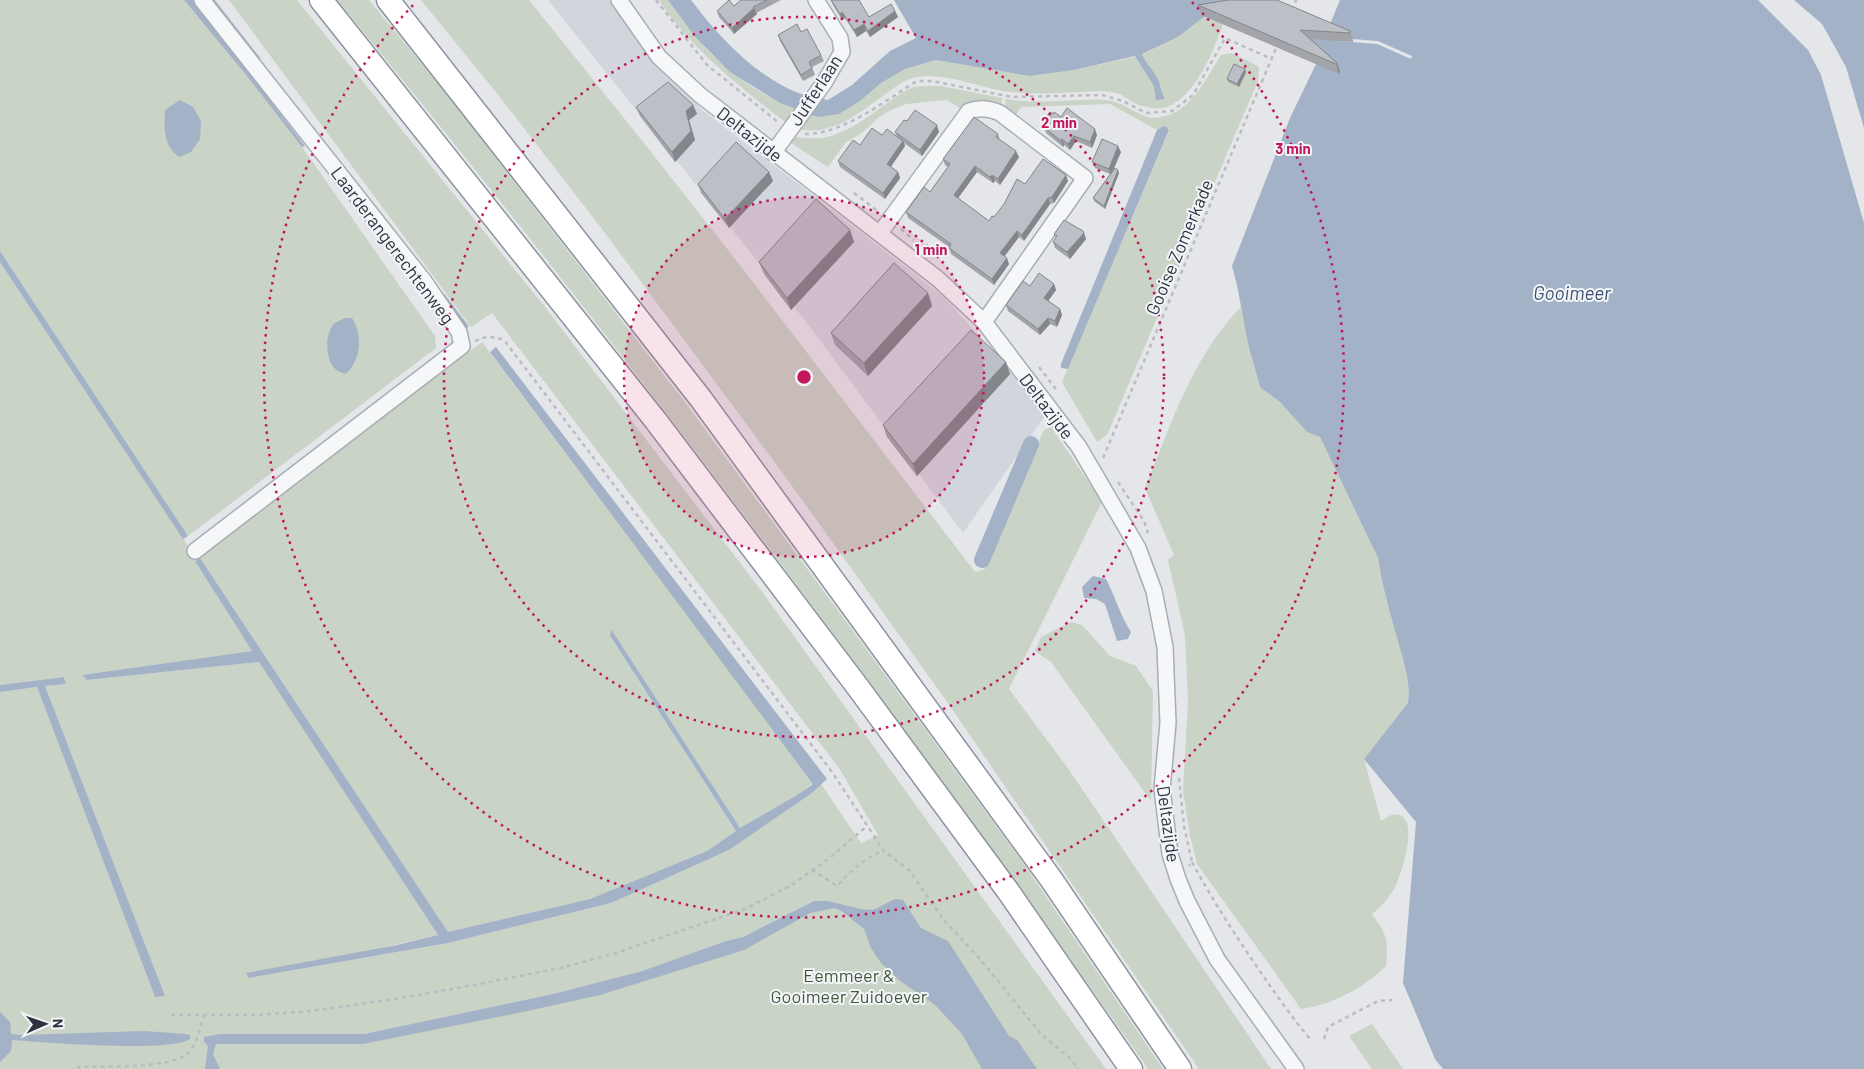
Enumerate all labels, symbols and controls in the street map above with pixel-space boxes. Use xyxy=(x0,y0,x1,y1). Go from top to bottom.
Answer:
street label: Jufferlaan xyxy=(784,50,846,130)
street label: Deltazijde xyxy=(713,102,787,166)
text: 2 min xyxy=(1041,113,1077,131)
text: 3 min xyxy=(1275,139,1311,157)
street label: Laarderangerechtenweg xyxy=(327,162,459,328)
street label: Gooise Zomerkade xyxy=(1141,176,1217,318)
text: 1 min xyxy=(915,240,947,258)
water label: Gooimeer xyxy=(1533,281,1612,304)
centre of rings xyxy=(795,368,813,386)
street label: Deltazijde xyxy=(1015,369,1079,443)
street label: Deltazijde xyxy=(1153,784,1185,864)
park label: Eemmeer & Gooimeer Zuidoever xyxy=(771,964,928,1007)
north arrow xyxy=(20,999,70,1049)
text: N xyxy=(50,1019,67,1028)

